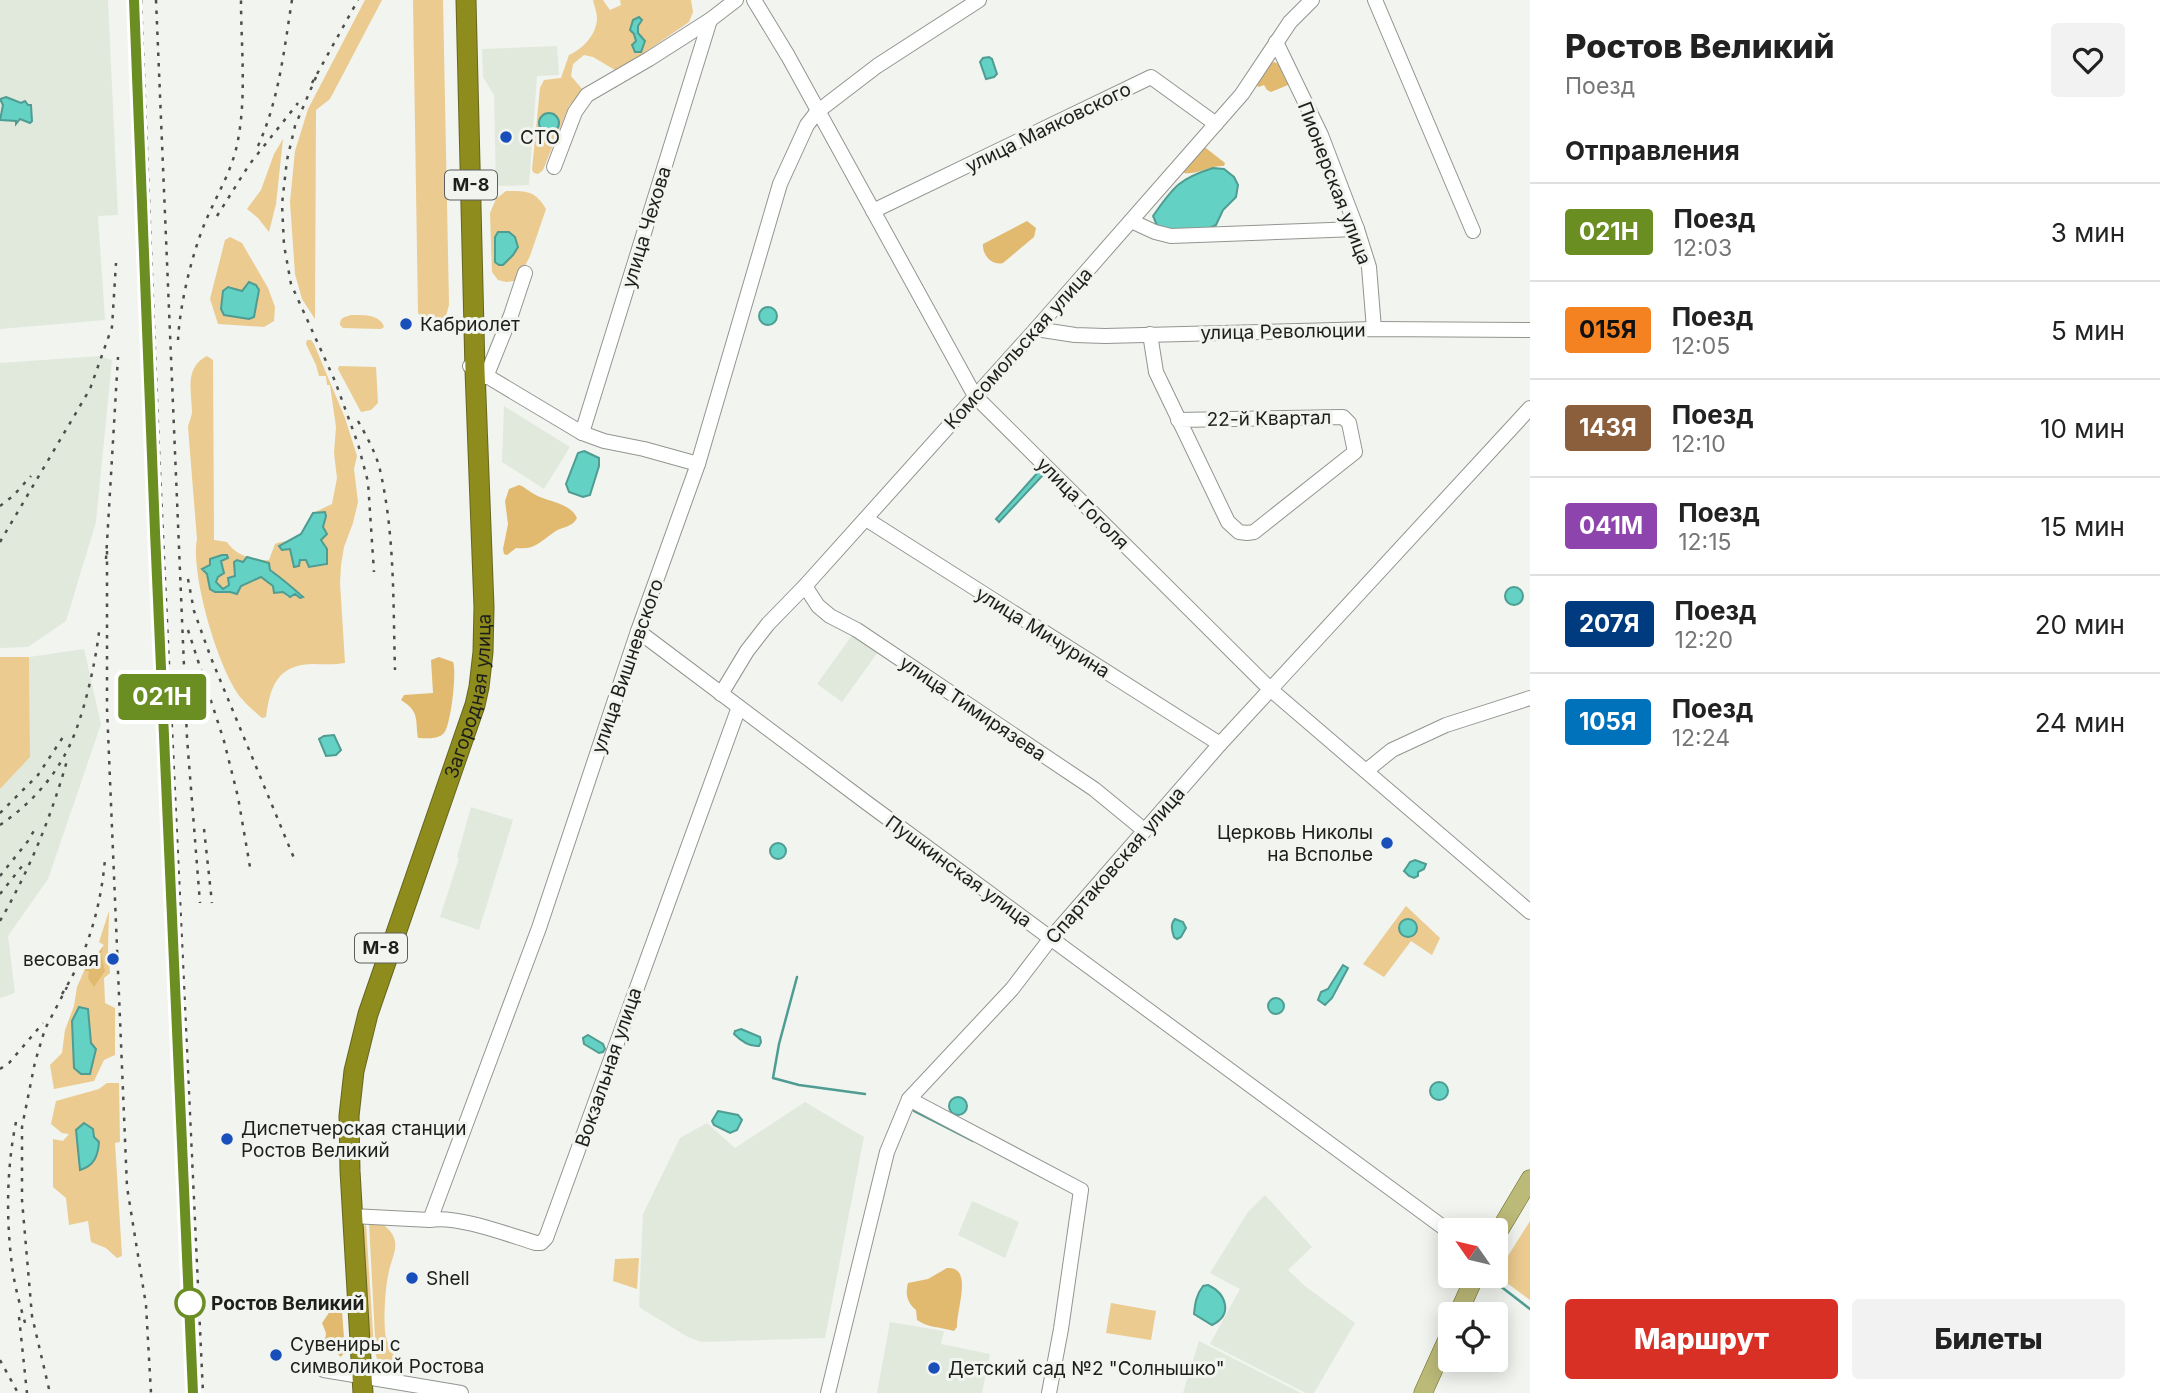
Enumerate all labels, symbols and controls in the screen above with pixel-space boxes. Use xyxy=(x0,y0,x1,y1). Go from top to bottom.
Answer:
button: heart xyxy=(2051,23,2125,97)
text: Ростов Великий xyxy=(1565,26,1834,66)
text: Поезд xyxy=(1565,72,1635,100)
street label: улица Маяковского xyxy=(962,77,1135,177)
street label: Пионерская улица xyxy=(1293,99,1376,268)
place label: СТО xyxy=(520,126,560,149)
marker: СТО xyxy=(498,129,514,145)
text: Отправления xyxy=(1565,135,1740,166)
street label: улица Чехова xyxy=(617,164,676,291)
road number: М-8 xyxy=(445,170,497,200)
text: Поезд xyxy=(1674,203,1755,234)
text: 021Н xyxy=(1579,217,1639,246)
text: 3 мин xyxy=(2051,217,2125,248)
text: 12:03 xyxy=(1674,234,1732,262)
street label: Комсомольская улица xyxy=(940,263,1097,434)
text: Поезд xyxy=(1672,301,1753,332)
place label: Кабриолет xyxy=(420,313,520,336)
text: 015Я xyxy=(1579,315,1637,344)
text: 5 мин xyxy=(2051,315,2125,346)
marker: Кабриолет xyxy=(398,316,414,332)
street label: улица Революции xyxy=(1200,319,1366,344)
text: 12:05 xyxy=(1672,332,1730,360)
text: Поезд xyxy=(1672,399,1754,430)
street label: 22-й Квартал xyxy=(1206,406,1332,431)
text: 143Я xyxy=(1579,413,1637,442)
text: 10 мин xyxy=(2040,413,2125,444)
text: 12:10 xyxy=(1672,430,1726,458)
street label: улица Гоголя xyxy=(1032,452,1134,554)
text: Поезд xyxy=(1678,497,1760,528)
text: 041М xyxy=(1579,511,1643,540)
text: 15 мин xyxy=(2041,511,2125,542)
text: 12:15 xyxy=(1678,528,1732,556)
street label: улица Вишневского xyxy=(587,576,668,756)
street label: улица Мичурина xyxy=(971,582,1114,683)
text: Поезд xyxy=(1675,595,1756,626)
text: 207Я xyxy=(1579,609,1640,638)
text: 20 мин xyxy=(2035,609,2125,640)
street label: Загородная улица xyxy=(440,613,496,781)
text: 12:20 xyxy=(1675,626,1733,654)
street label: улица Тимирязева xyxy=(895,651,1050,766)
line badge: 021Н xyxy=(113,674,211,720)
text: 021Н xyxy=(132,682,192,711)
text: Поезд xyxy=(1672,693,1753,724)
text: 105Я xyxy=(1579,707,1637,736)
text: 24 мин xyxy=(2035,707,2125,738)
text: 12:24 xyxy=(1672,724,1730,752)
street label: Спартаковская улица xyxy=(1041,782,1190,949)
street label: Пушкинская улица xyxy=(881,811,1036,932)
place label: Церковь Николы на Всполье xyxy=(1217,821,1373,866)
marker: Церковь Николы на Всполье xyxy=(1379,835,1395,851)
road number: М-8 xyxy=(355,933,407,962)
place label: весовая xyxy=(23,948,99,971)
marker: весовая xyxy=(105,951,121,967)
street label: Вокзальная улица xyxy=(570,984,647,1150)
place label: Диспетчерская станции Ростов Великий xyxy=(241,1117,467,1162)
marker: Диспетчерская станции Ростов Великий xyxy=(219,1131,235,1147)
north arrow xyxy=(1438,1218,1508,1288)
map controls xyxy=(1438,1218,1508,1372)
place label: Shell xyxy=(426,1267,470,1290)
marker: Shell xyxy=(404,1270,420,1286)
marker: Ростов Великий xyxy=(175,1288,205,1318)
place label: Ростов Великий xyxy=(211,1292,364,1315)
button: Маршрут xyxy=(1565,1299,1838,1379)
button: Билеты xyxy=(1852,1299,2125,1379)
button: locate xyxy=(1438,1302,1508,1372)
place label: Сувениры с символикой Ростова xyxy=(290,1333,484,1378)
marker: Сувениры с символикой Ростова xyxy=(268,1347,284,1363)
place label: Детский сад №2 "Солнышко" xyxy=(948,1357,1225,1380)
marker: Детский сад №2 "Солнышко" xyxy=(926,1360,942,1376)

